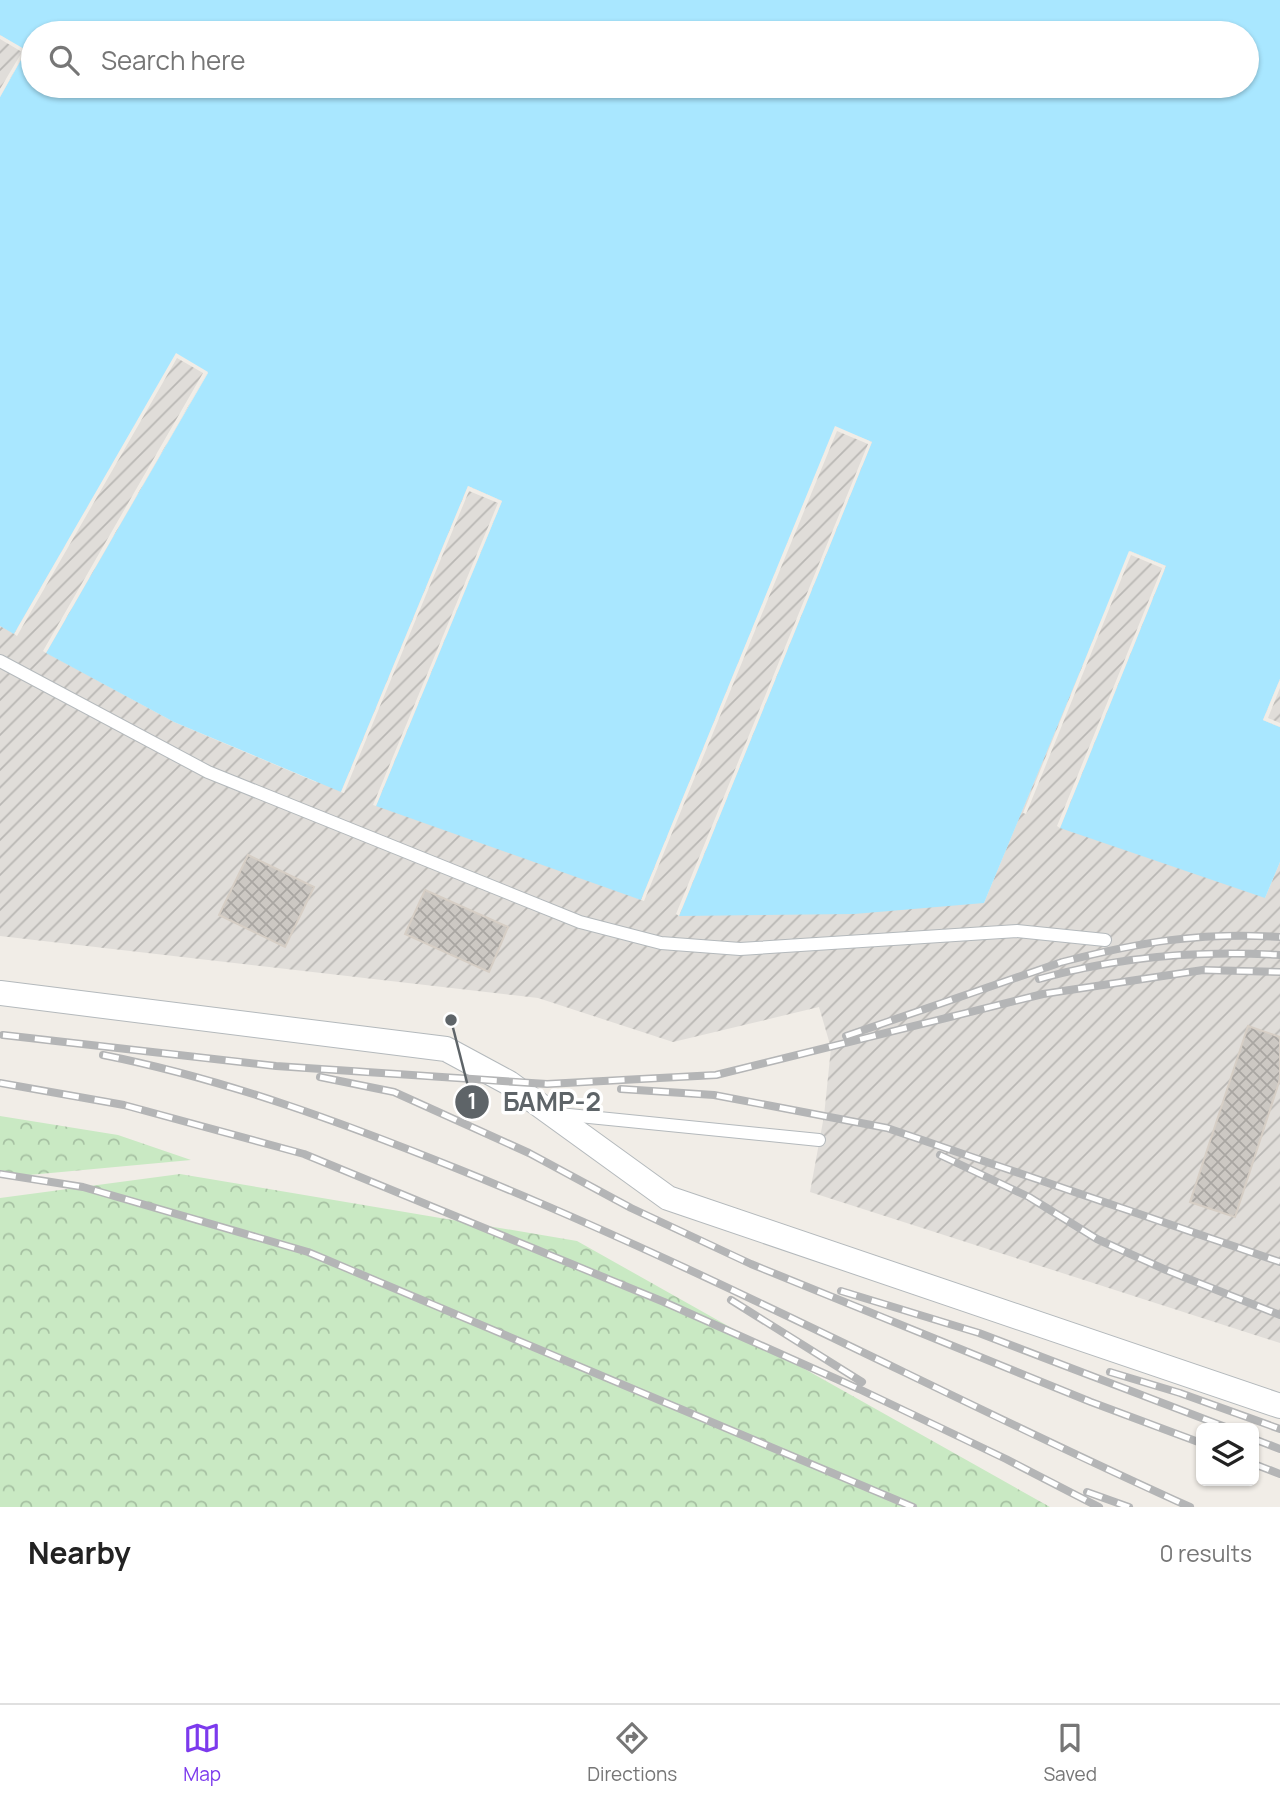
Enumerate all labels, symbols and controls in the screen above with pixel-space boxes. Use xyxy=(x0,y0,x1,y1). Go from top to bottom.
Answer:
search box xyxy=(21,21,1259,98)
icon: search xyxy=(45,41,83,79)
text: Search here xyxy=(101,42,246,78)
callout: БАМР-2 xyxy=(454,1078,615,1125)
text: БАМР-2 xyxy=(503,1083,601,1119)
text: 1 xyxy=(467,1087,477,1115)
map controls xyxy=(1196,1423,1259,1486)
button: layers xyxy=(1196,1423,1259,1486)
text: Nearby xyxy=(28,1532,131,1573)
text: 0 results xyxy=(1159,1537,1252,1569)
tab: Map xyxy=(183,1719,221,1787)
tab: Directions xyxy=(587,1719,677,1787)
tab: Saved xyxy=(1043,1719,1097,1787)

